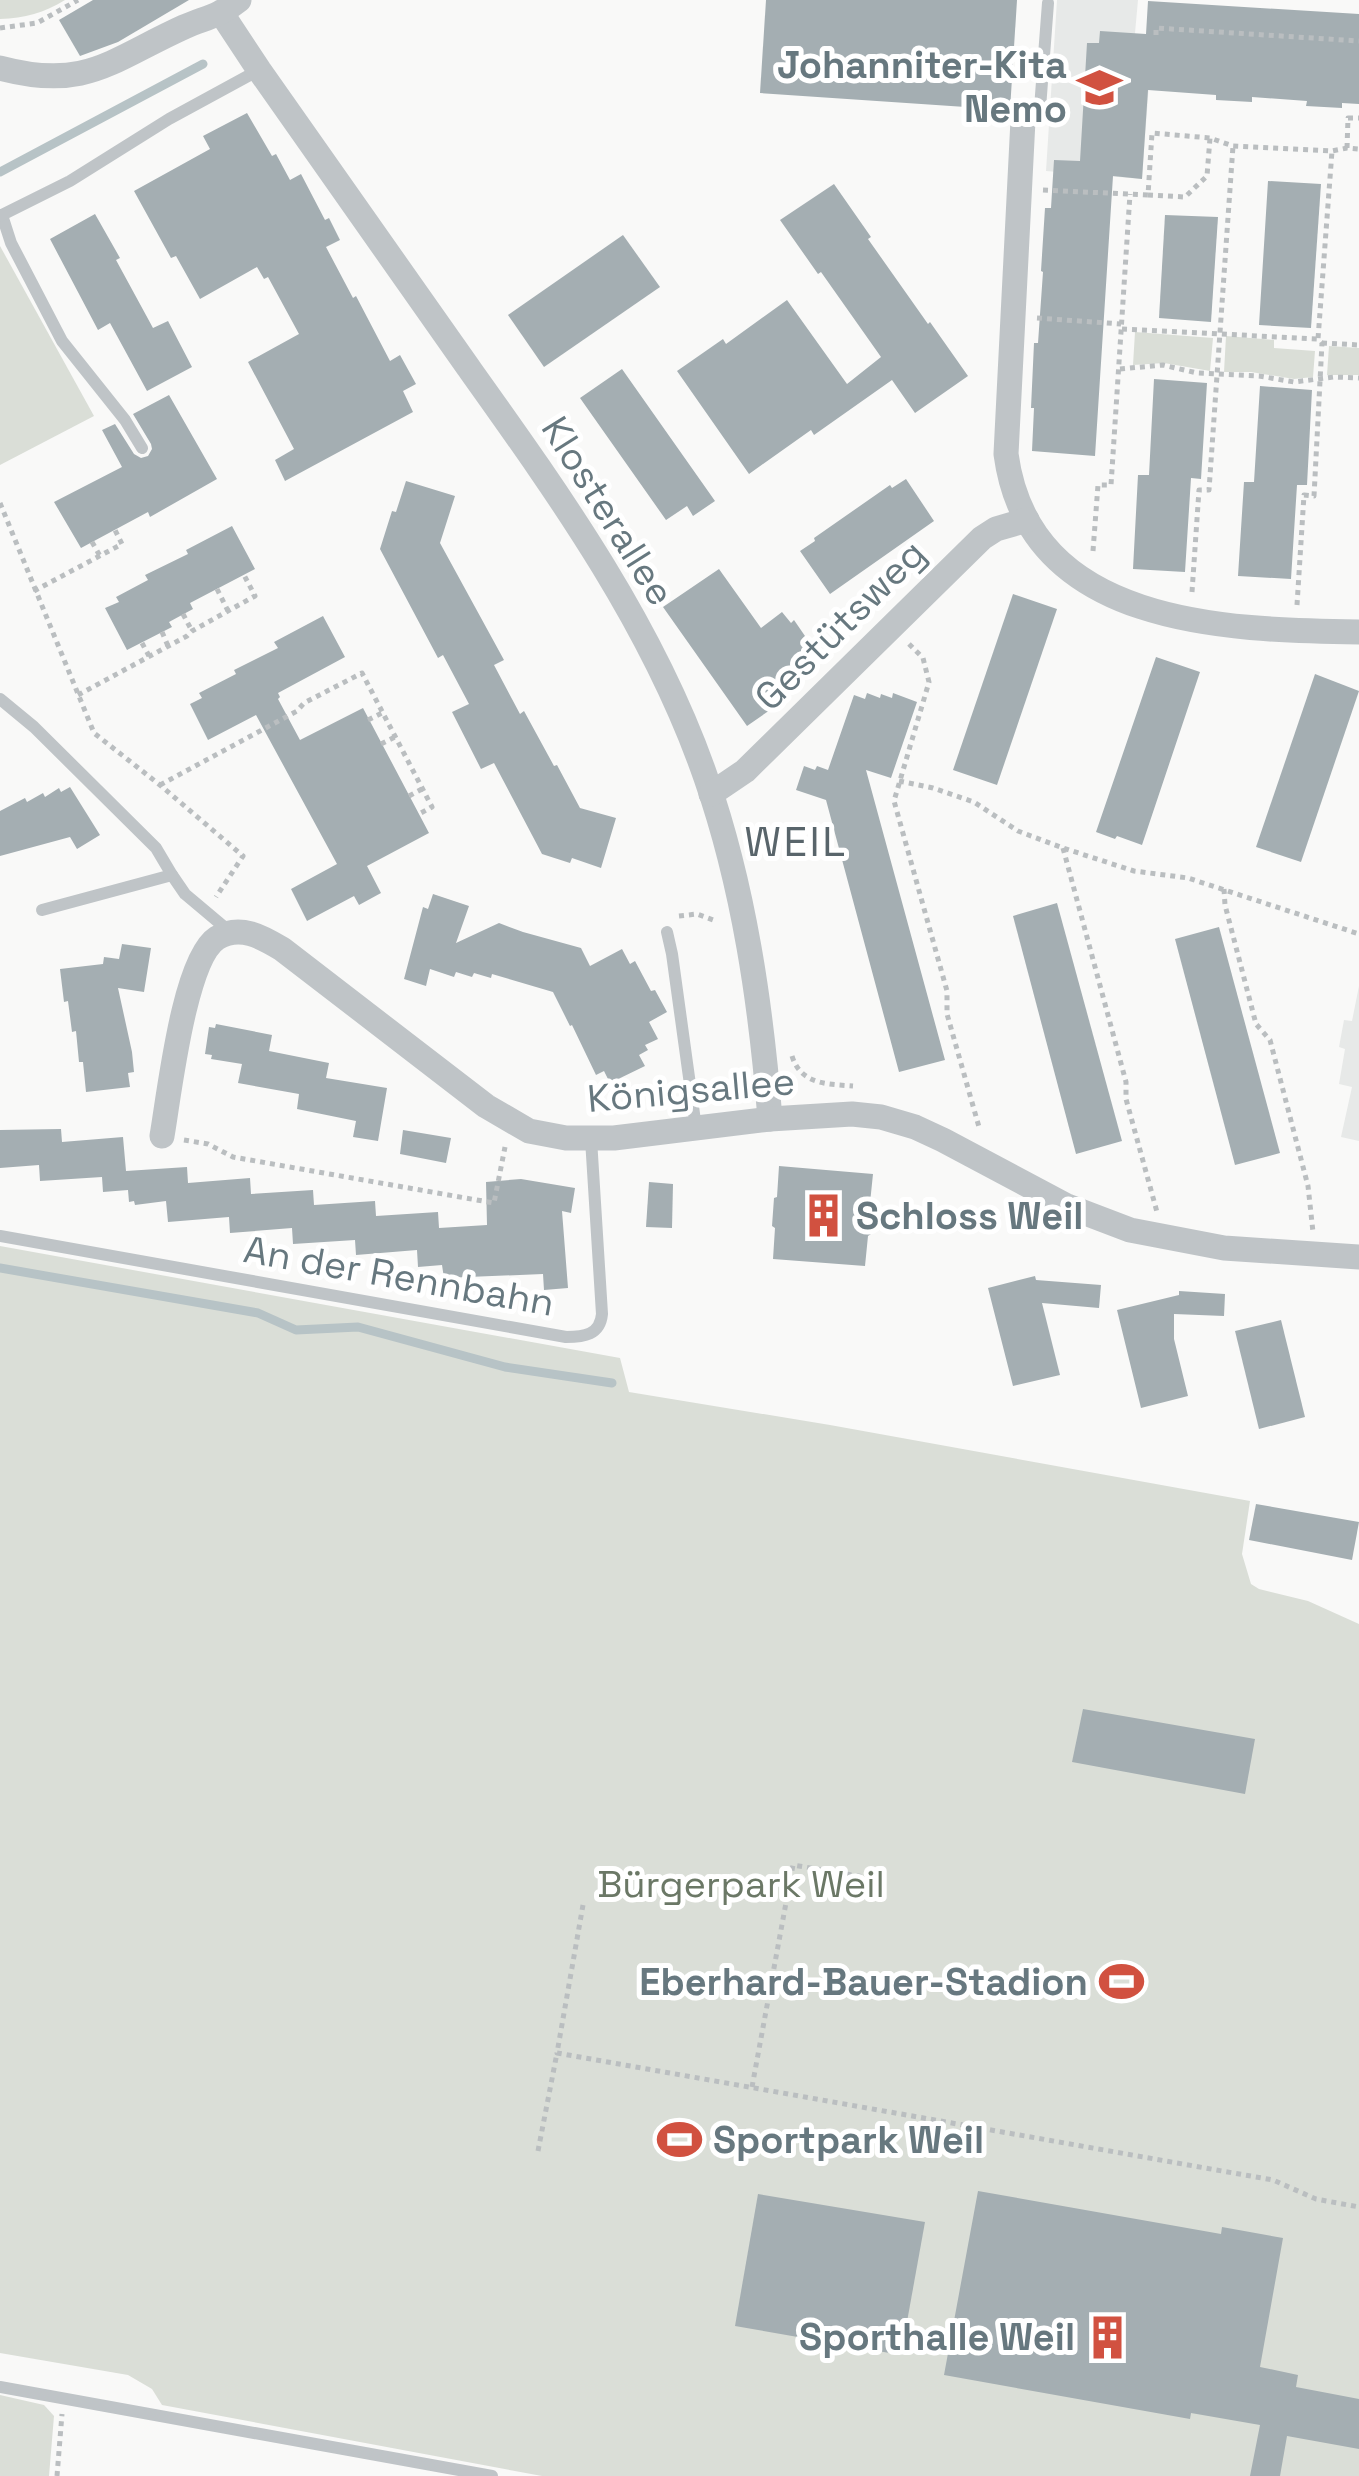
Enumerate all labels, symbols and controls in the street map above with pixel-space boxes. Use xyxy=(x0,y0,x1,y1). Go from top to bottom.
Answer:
place label: Johanniter-Kita Nemo xyxy=(777,41,1067,133)
school or university icon: Johanniter-Kita Nemo xyxy=(1076,63,1124,111)
street label: Klosterallee xyxy=(531,408,685,614)
street label: Gestütsweg xyxy=(745,530,935,720)
district label: WEIL xyxy=(744,815,848,868)
street label: Königsallee xyxy=(585,1057,797,1123)
building icon: Schloss Weil xyxy=(799,1192,847,1240)
place label: Schloss Weil xyxy=(856,1192,1083,1240)
street label: An der Rennbahn xyxy=(240,1225,558,1327)
park label: Bürgerpark Weil xyxy=(597,1860,885,1908)
place label: Eberhard-Bauer-Stadion xyxy=(639,1958,1088,2006)
sports icon: Eberhard-Bauer-Stadion xyxy=(1097,1958,1145,2006)
sports icon: Sportpark Weil xyxy=(656,2116,704,2164)
place label: Sportpark Weil xyxy=(713,2116,984,2164)
place label: Sporthalle Weil xyxy=(799,2313,1075,2361)
building icon: Sporthalle Weil xyxy=(1084,2313,1132,2361)

